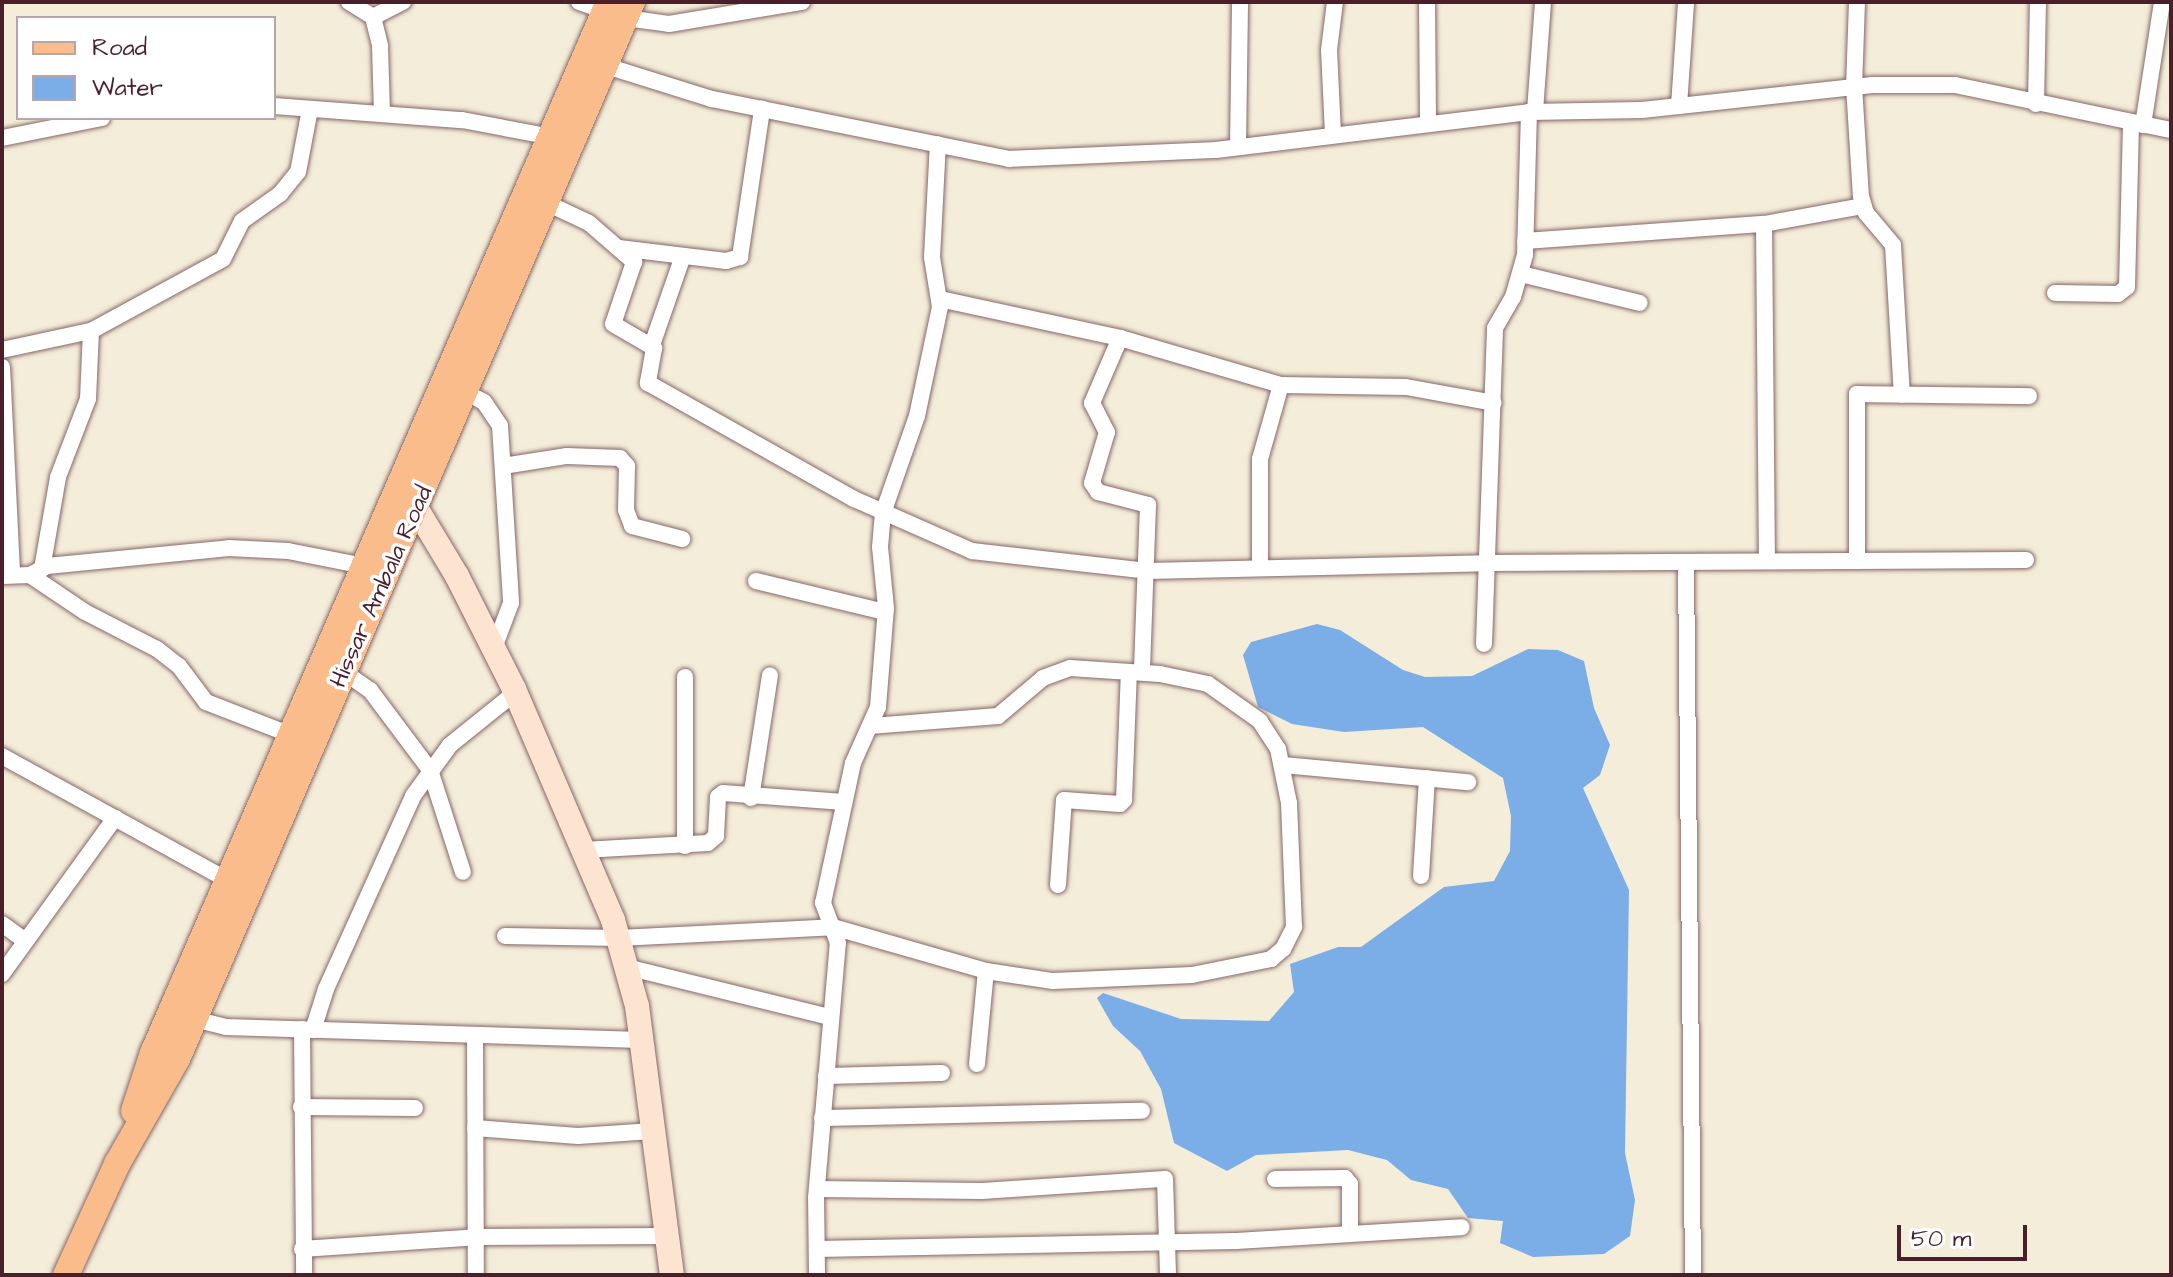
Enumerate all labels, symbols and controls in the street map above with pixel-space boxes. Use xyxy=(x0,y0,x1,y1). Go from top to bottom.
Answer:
legend xyxy=(16,16,276,120)
text: Road xyxy=(92,31,147,65)
text: Water xyxy=(92,71,163,105)
street label: Hissar Ambala Road xyxy=(325,482,439,692)
scale bar xyxy=(1901,1209,2031,1259)
text: 50 m xyxy=(1911,1222,1971,1256)

